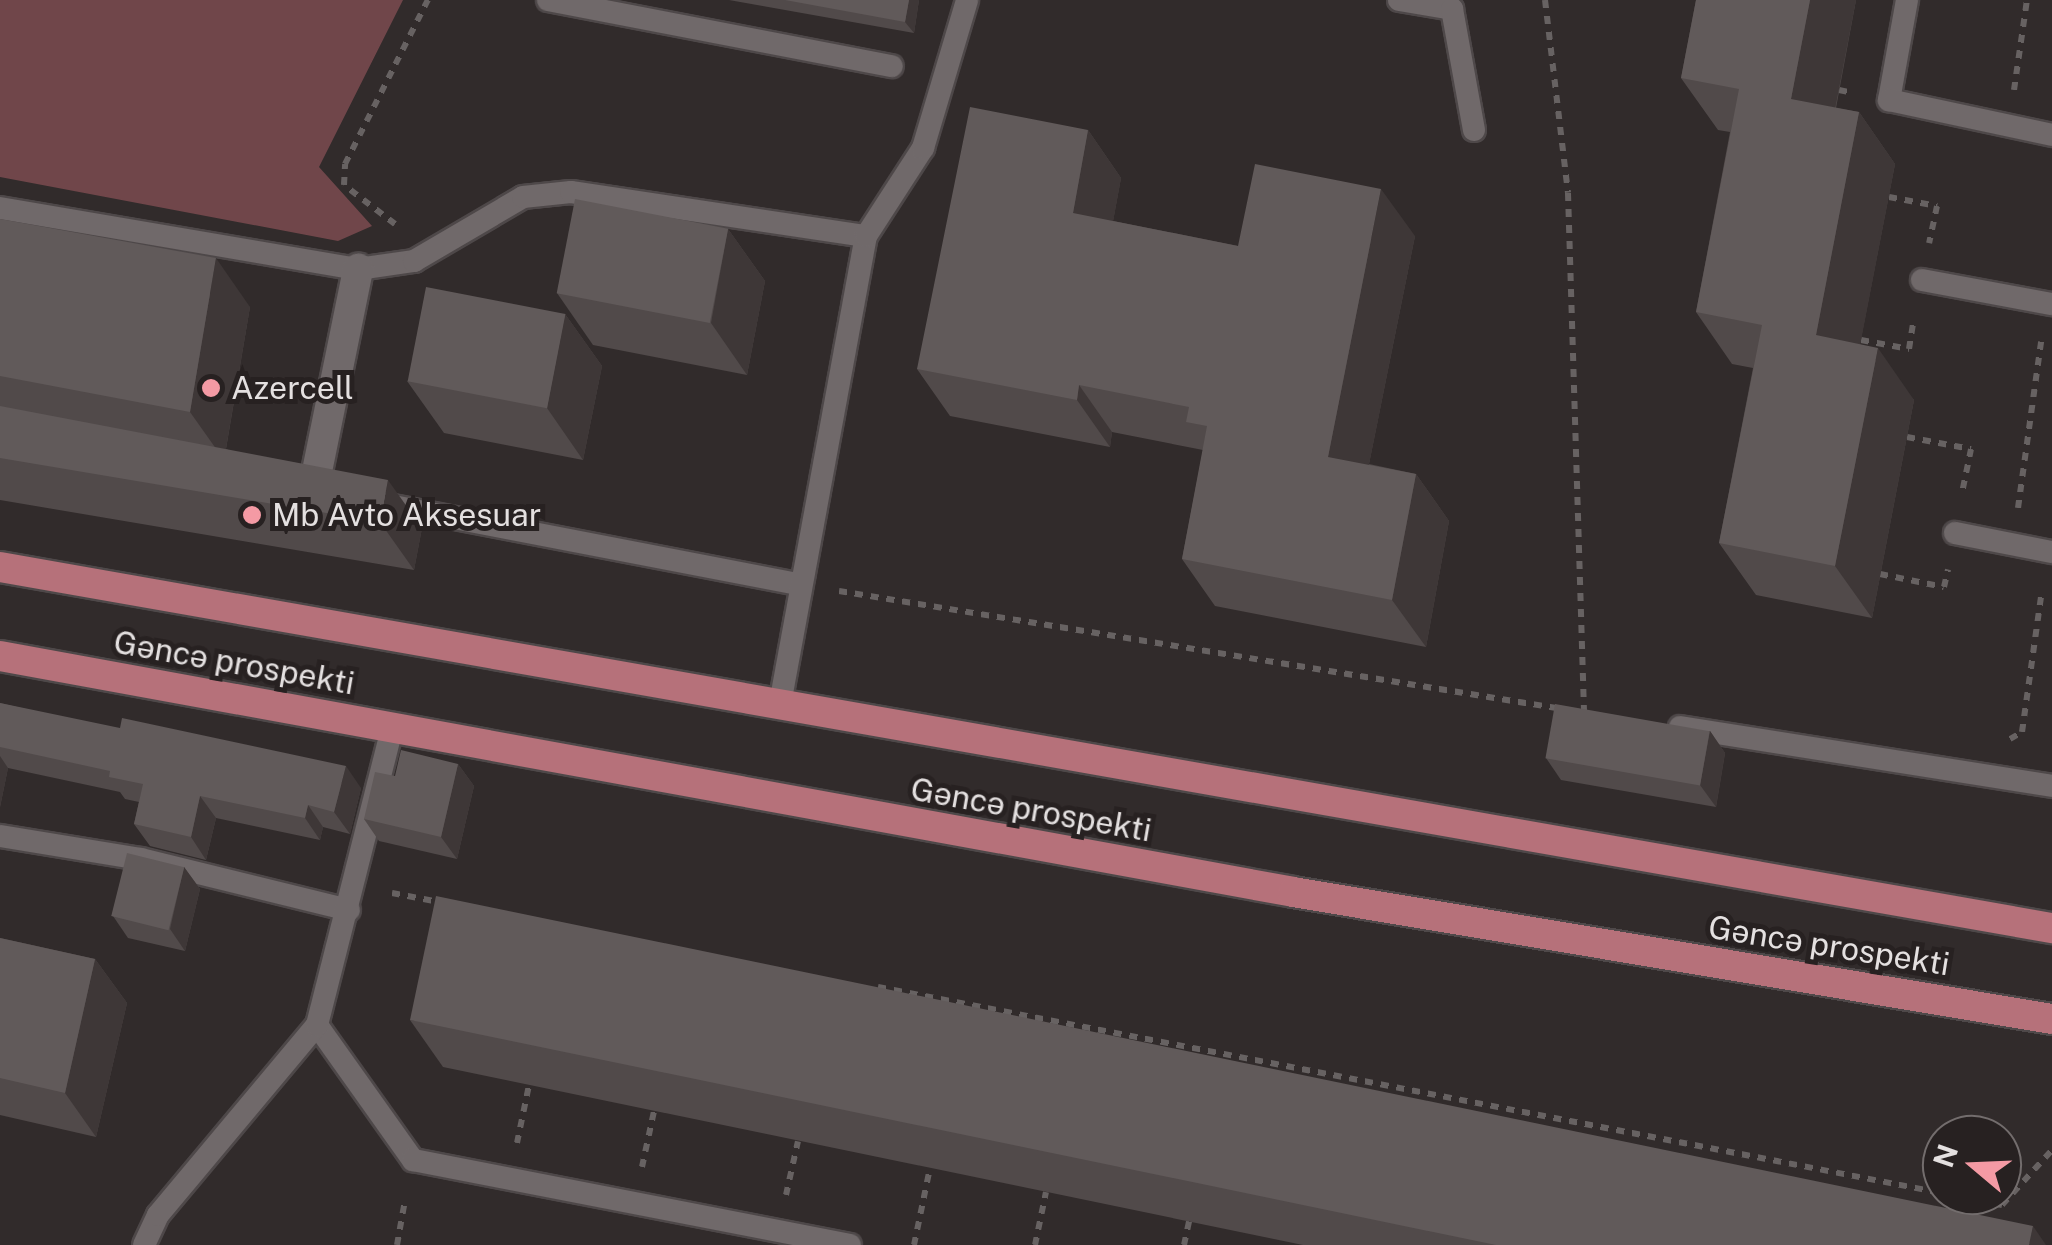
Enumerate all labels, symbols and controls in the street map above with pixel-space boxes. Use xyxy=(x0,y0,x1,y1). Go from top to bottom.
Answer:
place label: Azercell xyxy=(231,369,354,407)
marker: Azercell xyxy=(200,377,222,399)
place label: Mb Avto Aksesuar xyxy=(272,496,542,534)
marker: Mb Avto Aksesuar xyxy=(241,504,263,526)
street label: Gəncə prospekti xyxy=(111,623,357,703)
street label: Gəncə prospekti xyxy=(908,770,1154,850)
street label: Gəncə prospekti xyxy=(1706,908,1952,984)
north arrow xyxy=(1922,1115,2022,1215)
text: N xyxy=(1926,1140,1964,1171)

